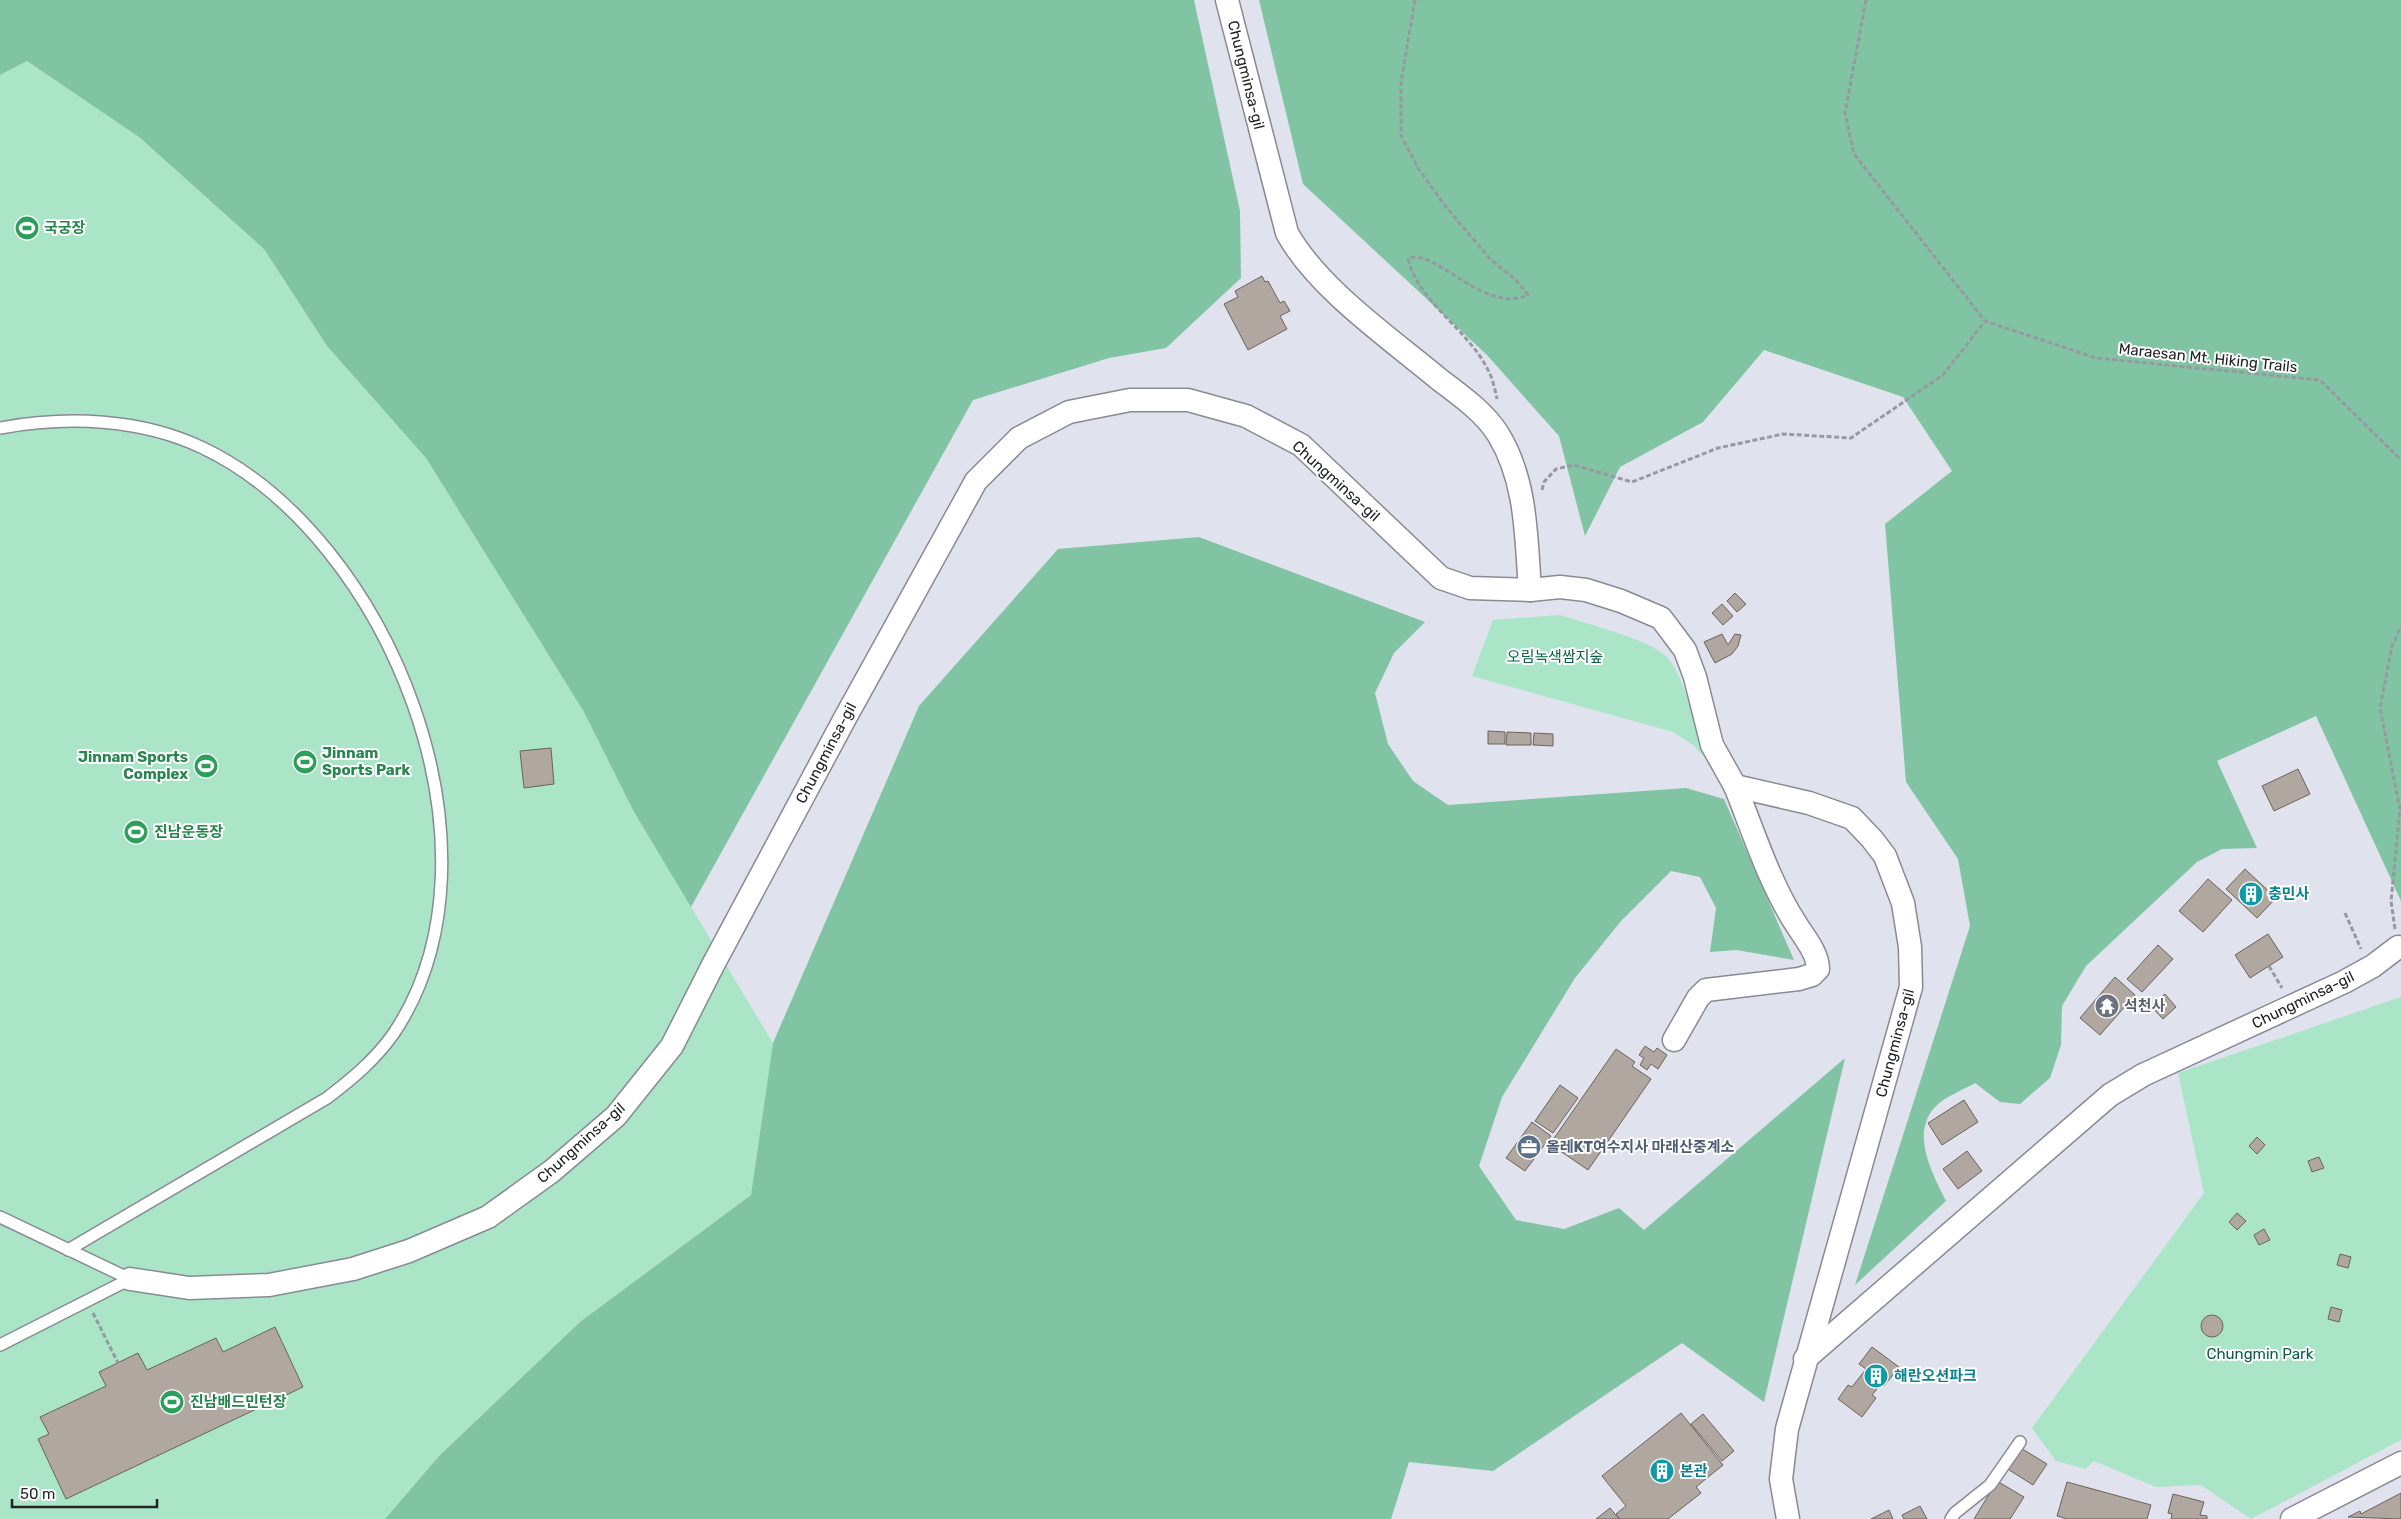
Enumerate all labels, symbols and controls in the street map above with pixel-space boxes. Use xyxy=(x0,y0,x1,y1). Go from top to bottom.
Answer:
street label: Chungminsa-gil xyxy=(1224,19,1268,131)
sports icon: 국궁장 xyxy=(14,215,40,241)
place label: 국궁장 xyxy=(44,219,86,237)
street label: Maraesan Mt. Hiking Trails xyxy=(2118,340,2299,376)
street label: Chungminsa-gil xyxy=(1288,437,1384,525)
park label: 오림녹색쌈지숲 xyxy=(1507,648,1603,666)
street label: Chungminsa-gil xyxy=(792,699,860,807)
place label: Jinnam Sports Park xyxy=(322,744,411,779)
place label: Jinnam Sports Complex xyxy=(78,748,188,783)
sports icon: Jinnam Sports Park xyxy=(292,749,318,775)
sports icon: Jinnam Sports Complex xyxy=(193,753,219,779)
sports icon: 진남운동장 xyxy=(123,819,149,845)
place label: 진남운동장 xyxy=(154,823,223,841)
building icon: 충민사 xyxy=(2238,881,2264,907)
place label: 충민사 xyxy=(2268,885,2310,903)
street label: Chungminsa-gil xyxy=(2249,967,2357,1033)
street label: Chungminsa-gil xyxy=(1872,987,1918,1099)
temple icon: 석천사 xyxy=(2094,993,2120,1019)
place label: 석천사 xyxy=(2124,997,2166,1015)
street label: Chungminsa-gil xyxy=(533,1099,629,1187)
office icon: 올레KT여수지사 마래산중계소 xyxy=(1516,1134,1542,1160)
place label: 올레KT여수지사 마래산중계소 xyxy=(1546,1138,1734,1156)
park label: Chungmin Park xyxy=(2206,1345,2314,1363)
building icon: 해란오션파크 xyxy=(1863,1363,1889,1389)
place label: 해란오션파크 xyxy=(1894,1367,1977,1385)
sports icon: 진남배드민턴장 xyxy=(159,1389,185,1415)
place label: 진남배드민턴장 xyxy=(190,1393,287,1411)
building icon: 본관 xyxy=(1649,1458,1675,1484)
place label: 본관 xyxy=(1680,1462,1708,1480)
scale bar xyxy=(12,1476,158,1508)
text: 50 m xyxy=(20,1485,55,1503)

